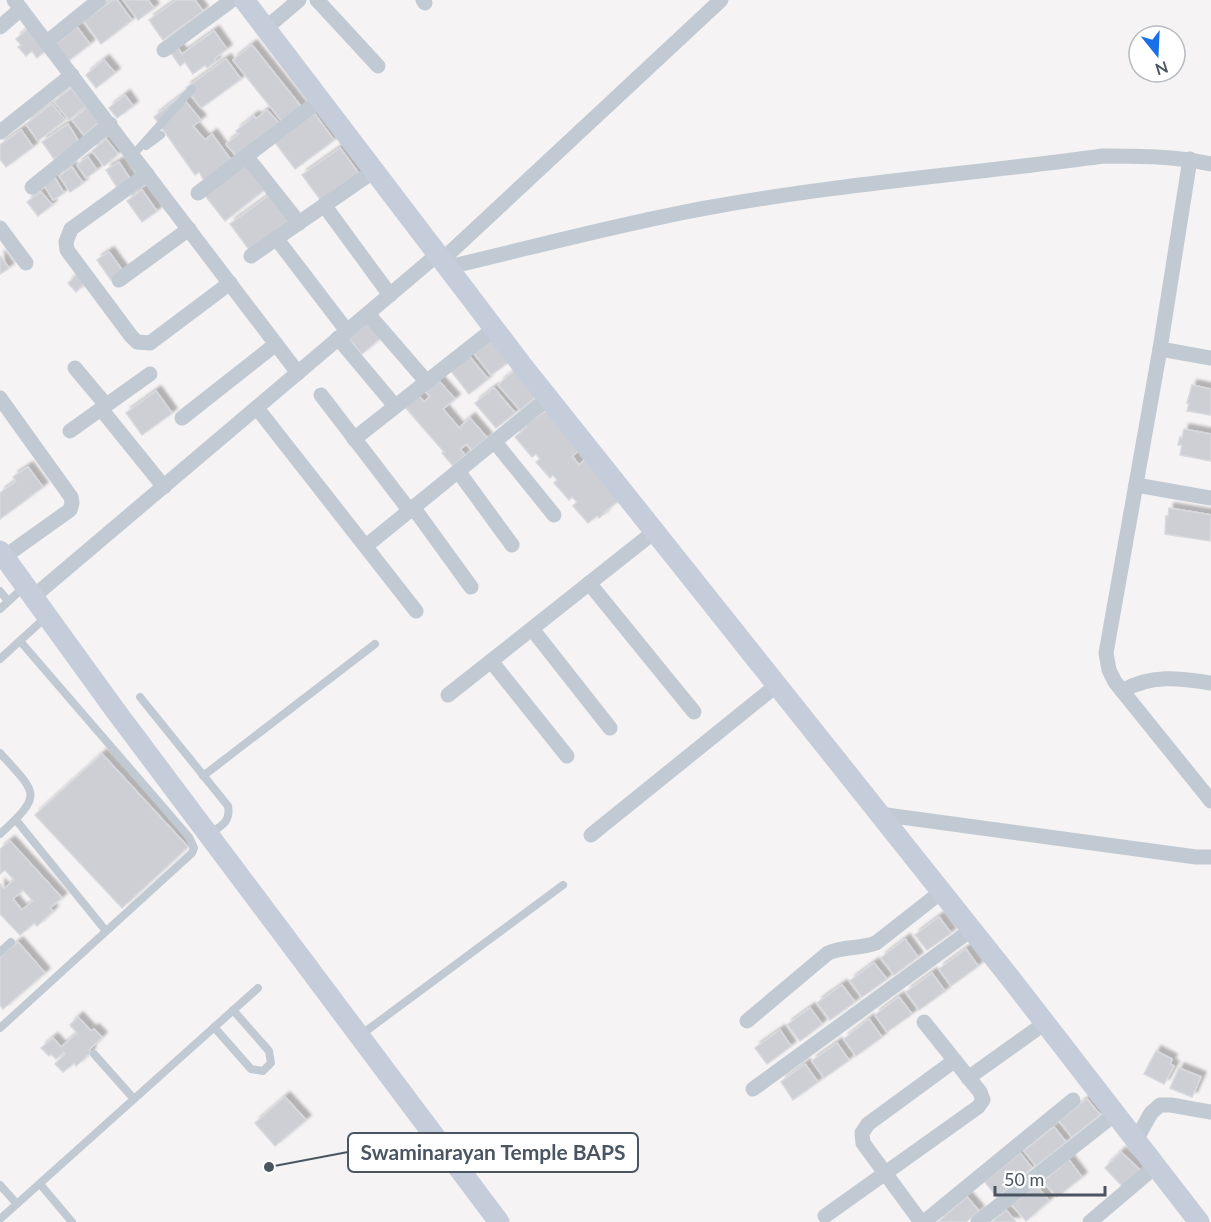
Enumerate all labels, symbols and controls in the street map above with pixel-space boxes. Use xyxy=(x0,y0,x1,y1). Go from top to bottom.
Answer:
north arrow xyxy=(1127,24,1187,84)
text: N xyxy=(1153,58,1171,80)
callout: Swaminarayan Temple BAPS xyxy=(348,1133,638,1172)
text: Swaminarayan Temple BAPS xyxy=(361,1139,625,1164)
scale bar xyxy=(995,1159,1104,1197)
text: 50 m xyxy=(1004,1168,1044,1190)

